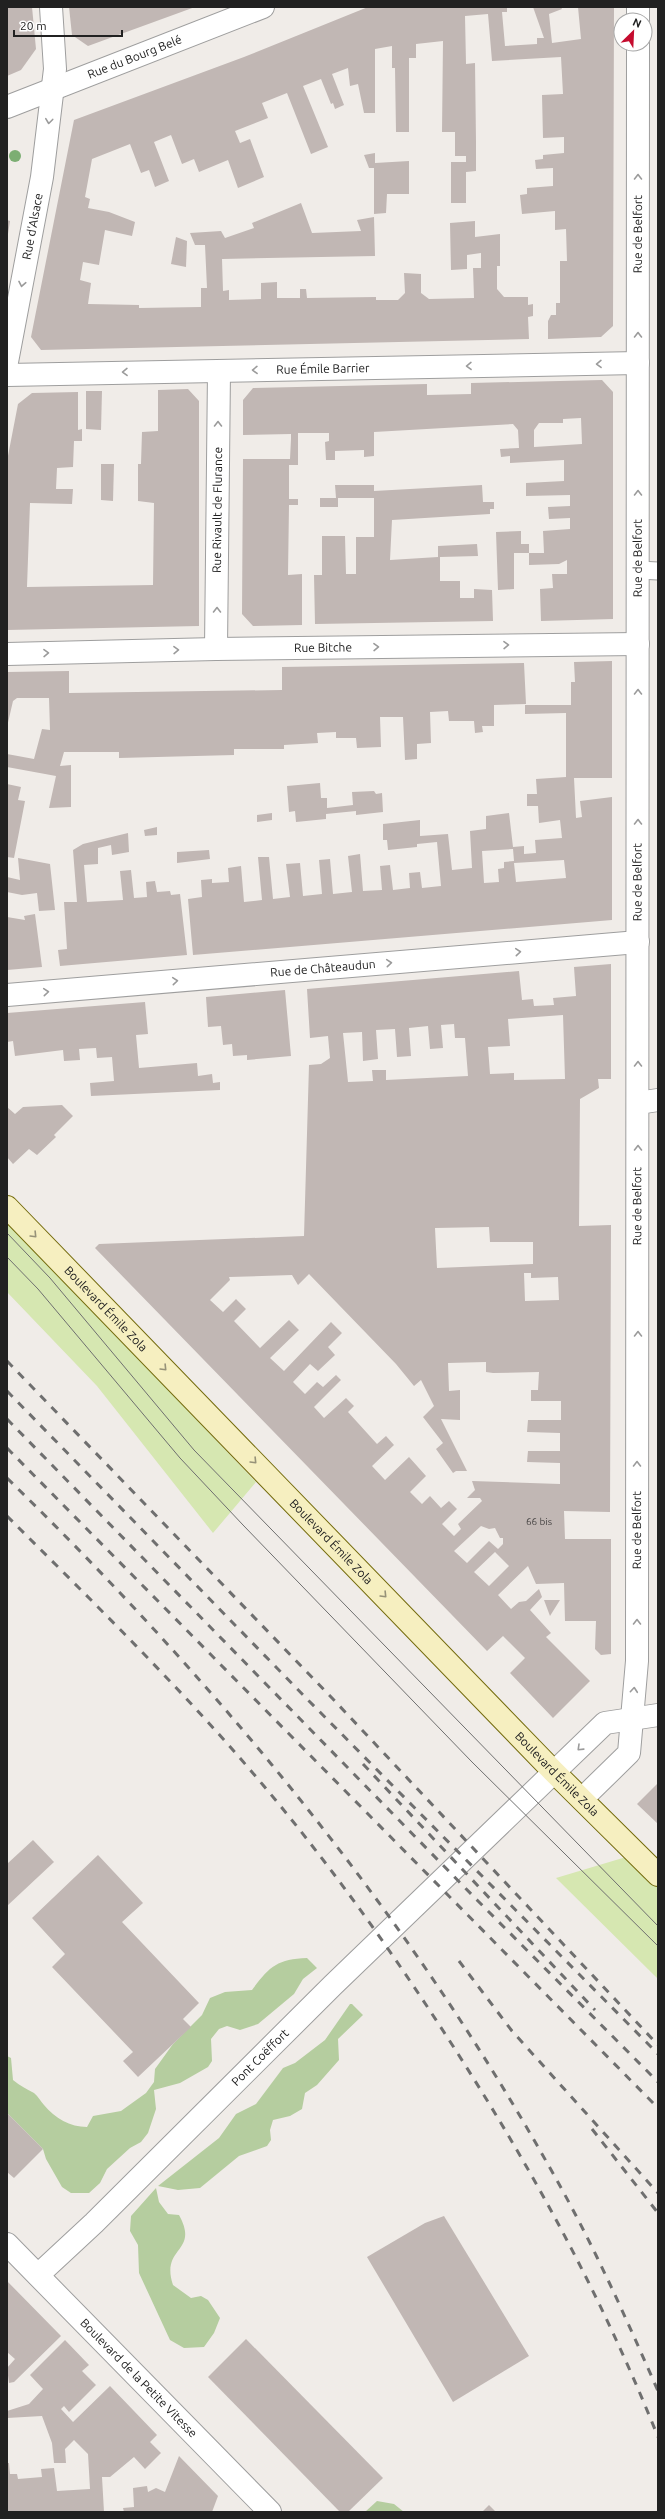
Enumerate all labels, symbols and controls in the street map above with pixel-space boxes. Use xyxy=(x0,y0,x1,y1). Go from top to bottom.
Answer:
scale bar xyxy=(14,12,122,38)
north arrow xyxy=(613,12,653,52)
text: N xyxy=(631,16,643,30)
text: 20 m xyxy=(20,19,47,32)
street label: Rue du Bourg Belé xyxy=(85,32,183,81)
one-way arrow xyxy=(45,118,54,124)
one-way arrow xyxy=(634,174,642,180)
street label: Rue d'Alsace xyxy=(20,192,45,261)
street label: Rue de Belfort xyxy=(631,195,644,273)
one-way arrow xyxy=(18,281,26,287)
one-way arrow xyxy=(634,332,642,338)
one-way arrow xyxy=(596,360,602,368)
street label: Rue Émile Barrier xyxy=(276,361,370,376)
one-way arrow xyxy=(466,362,472,370)
one-way arrow xyxy=(252,366,258,374)
one-way arrow xyxy=(122,368,128,377)
one-way arrow xyxy=(214,421,222,427)
street label: Rue Rivault de Flurance xyxy=(210,447,224,573)
one-way arrow xyxy=(634,490,642,496)
street label: Rue de Belfort xyxy=(631,519,644,597)
one-way arrow xyxy=(213,607,221,613)
street label: Rue Bitche xyxy=(294,640,352,654)
one-way arrow xyxy=(503,641,509,649)
one-way arrow xyxy=(373,643,379,651)
one-way arrow xyxy=(173,646,179,654)
one-way arrow xyxy=(43,649,49,657)
one-way arrow xyxy=(634,689,642,695)
one-way arrow xyxy=(634,819,642,825)
street label: Rue de Belfort xyxy=(630,843,644,921)
one-way arrow xyxy=(515,948,521,957)
street label: Rue de Châteaudun xyxy=(270,957,376,979)
one-way arrow xyxy=(386,959,392,968)
one-way arrow xyxy=(172,976,178,985)
one-way arrow xyxy=(43,987,49,996)
one-way arrow xyxy=(634,1061,642,1067)
one-way arrow xyxy=(634,1145,642,1151)
street label: Rue de Belfort xyxy=(630,1167,643,1245)
one-way arrow xyxy=(29,1230,37,1238)
street label: Boulevard Émile Zola xyxy=(62,1263,150,1354)
one-way arrow xyxy=(634,1331,642,1337)
one-way arrow xyxy=(159,1363,167,1371)
one-way arrow xyxy=(249,1456,257,1464)
one-way arrow xyxy=(633,1461,641,1467)
street label: Rue de Belfort xyxy=(630,1491,643,1569)
street label: Boulevard Émile Zola xyxy=(287,1496,376,1587)
house number: 66 bis xyxy=(526,1516,552,1527)
one-way arrow xyxy=(379,1590,386,1598)
one-way arrow xyxy=(633,1619,641,1625)
one-way arrow xyxy=(630,1687,639,1693)
street label: Boulevard Émile Zola xyxy=(513,1729,602,1819)
one-way arrow xyxy=(577,1743,585,1750)
street label: Pont Coëffort xyxy=(229,2026,291,2088)
street label: Boulevard de la Petite Vitesse xyxy=(78,2316,200,2440)

